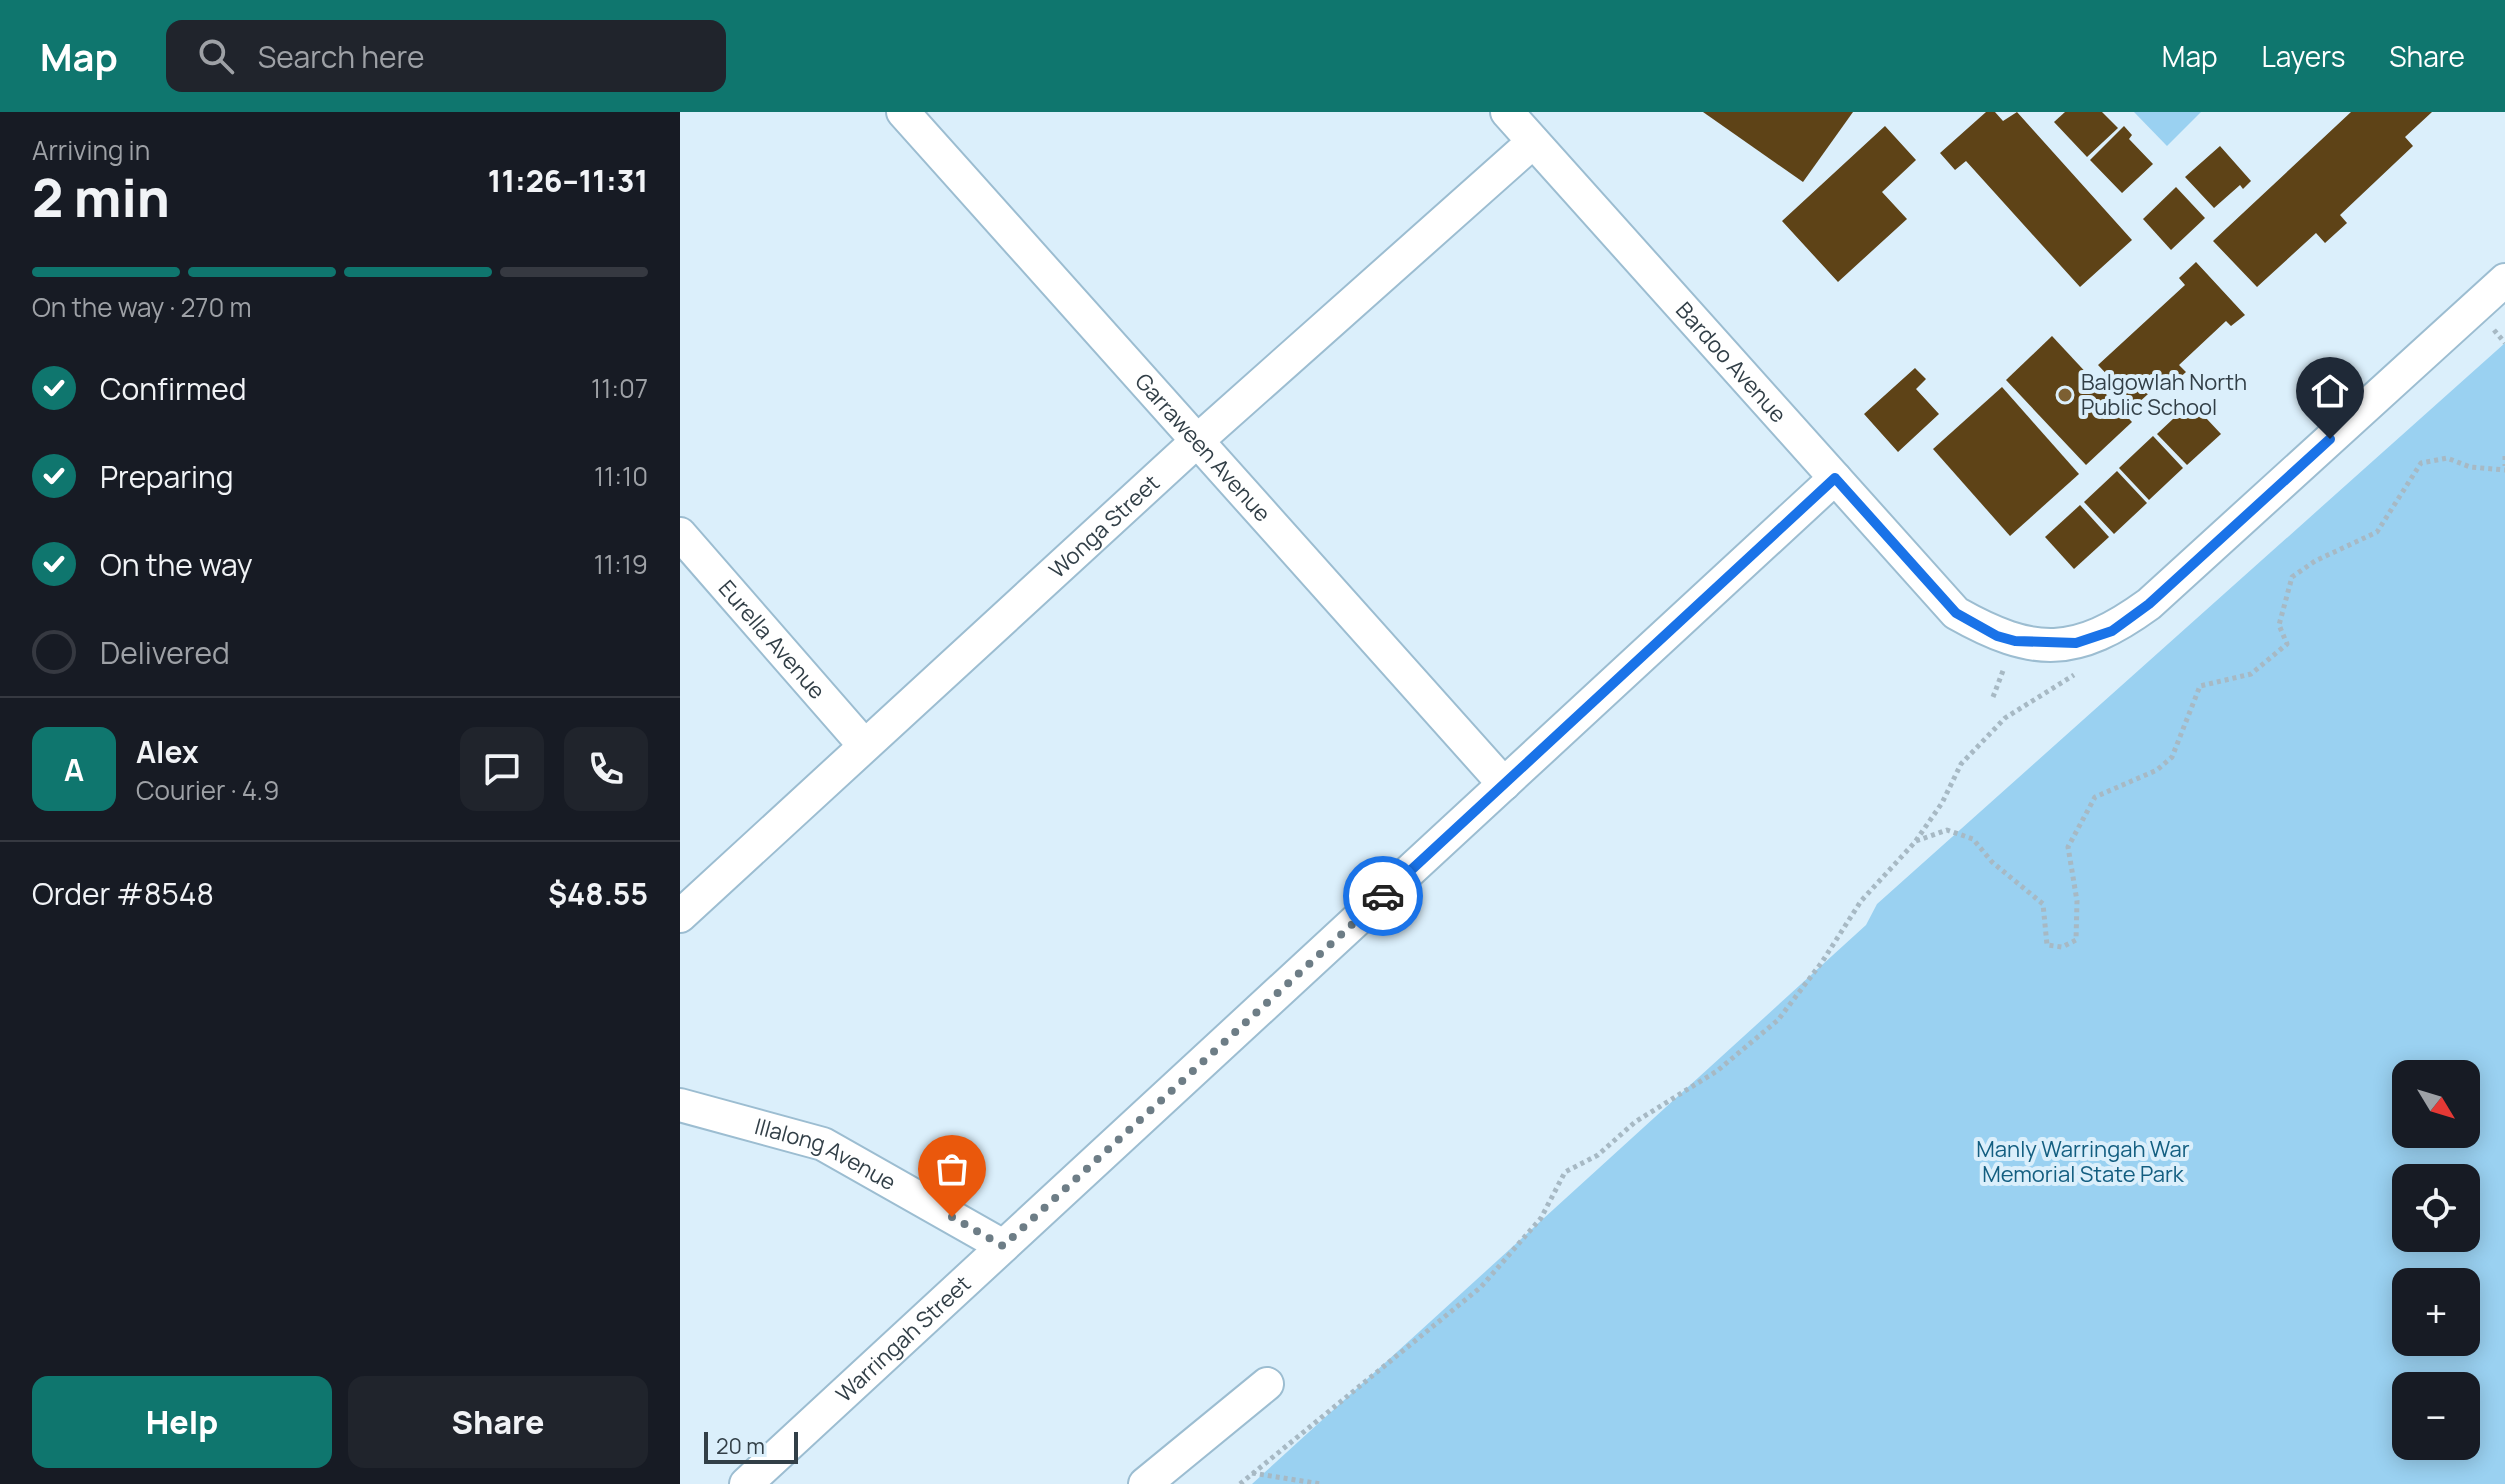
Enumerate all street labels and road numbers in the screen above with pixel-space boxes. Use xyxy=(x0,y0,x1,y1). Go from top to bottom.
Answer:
street label: Bardoo Avenue xyxy=(1669,295,1793,429)
street label: Garraween Avenue xyxy=(1129,367,1277,528)
street label: Wonga Street xyxy=(1043,468,1166,585)
street label: Eurella Avenue xyxy=(712,574,832,705)
street label: Illalong Avenue xyxy=(751,1111,902,1197)
street label: Warringah Street xyxy=(829,1269,977,1409)

